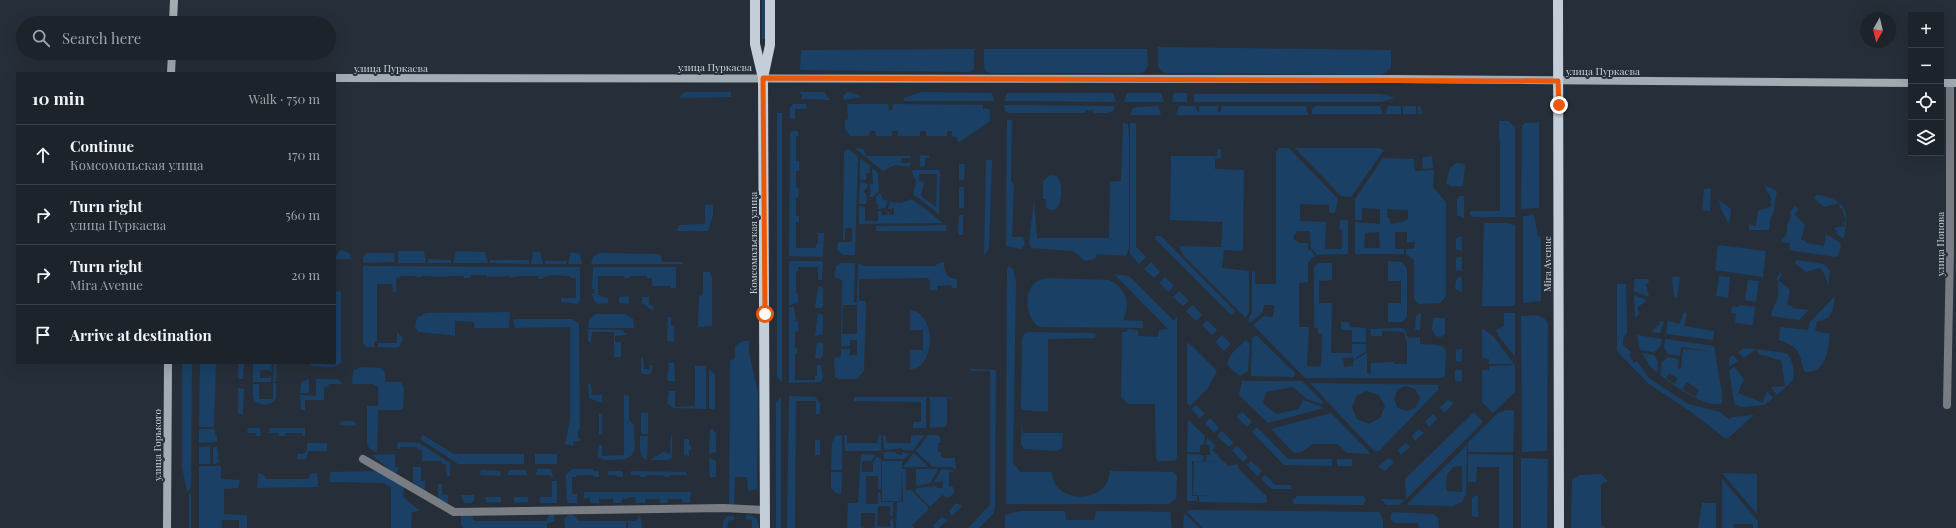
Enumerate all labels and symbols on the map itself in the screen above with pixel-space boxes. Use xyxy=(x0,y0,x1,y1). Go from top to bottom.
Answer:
north arrow xyxy=(1860,12,1896,48)
street label: улица Пуркаева xyxy=(677,60,752,74)
street label: улица Пуркаева xyxy=(353,61,428,75)
street label: улица Пуркаева xyxy=(1565,64,1640,78)
route end xyxy=(1550,96,1568,114)
street label: Комсомольская улица xyxy=(746,192,760,294)
street label: улица Попова xyxy=(1933,212,1947,277)
street label: Mira Avenue xyxy=(1540,236,1554,292)
route start xyxy=(756,305,774,323)
street label: улица Горького xyxy=(150,408,164,482)

